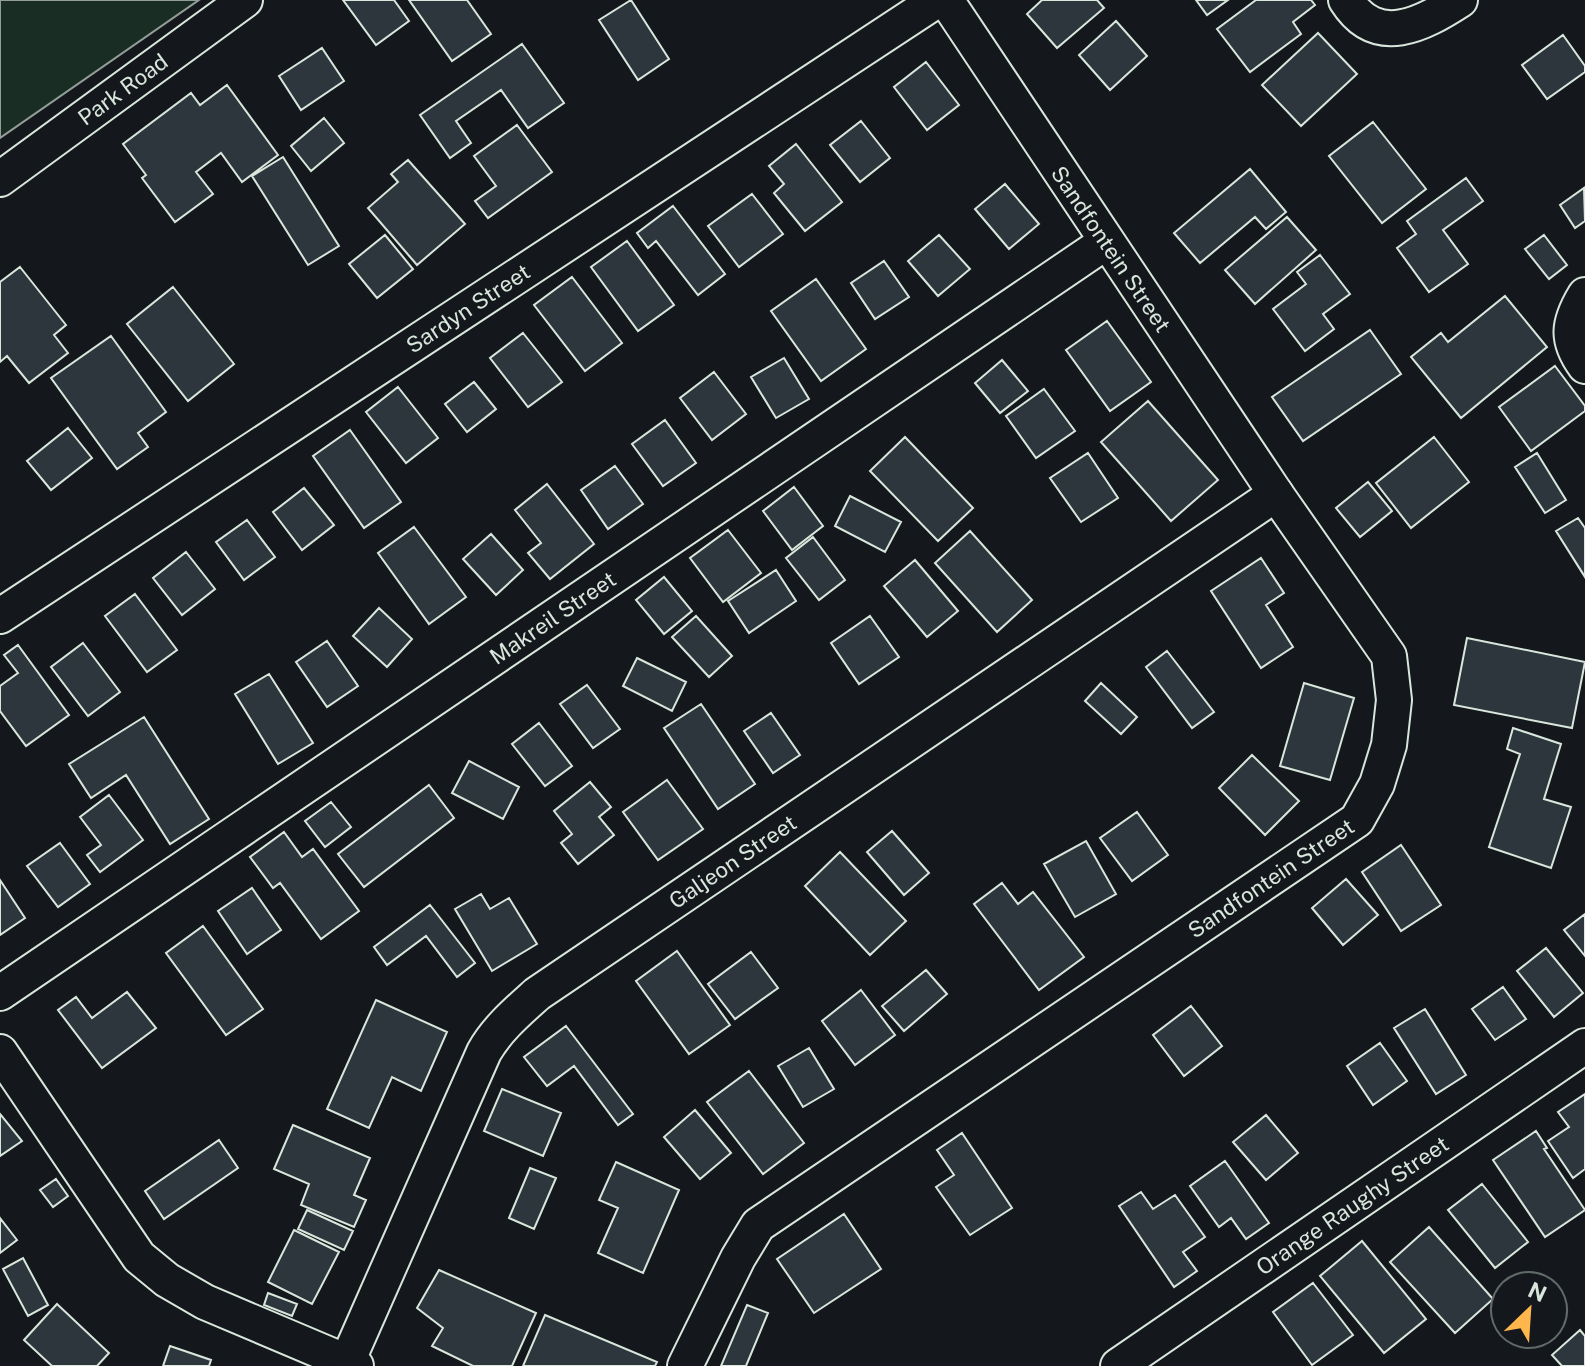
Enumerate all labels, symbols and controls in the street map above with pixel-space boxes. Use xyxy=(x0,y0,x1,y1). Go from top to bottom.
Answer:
street label: Park Road xyxy=(73,48,173,131)
street label: Sandfontein Street xyxy=(1046,161,1176,337)
street label: Sardyn Street xyxy=(401,258,535,358)
street label: Makreil Street xyxy=(485,566,621,670)
street label: Galjeon Street xyxy=(664,809,801,914)
street label: Sandfontein Street xyxy=(1183,813,1359,944)
street label: Orange Raughy Street xyxy=(1251,1131,1453,1280)
north arrow xyxy=(1489,1270,1569,1350)
text: N xyxy=(1524,1276,1551,1307)

